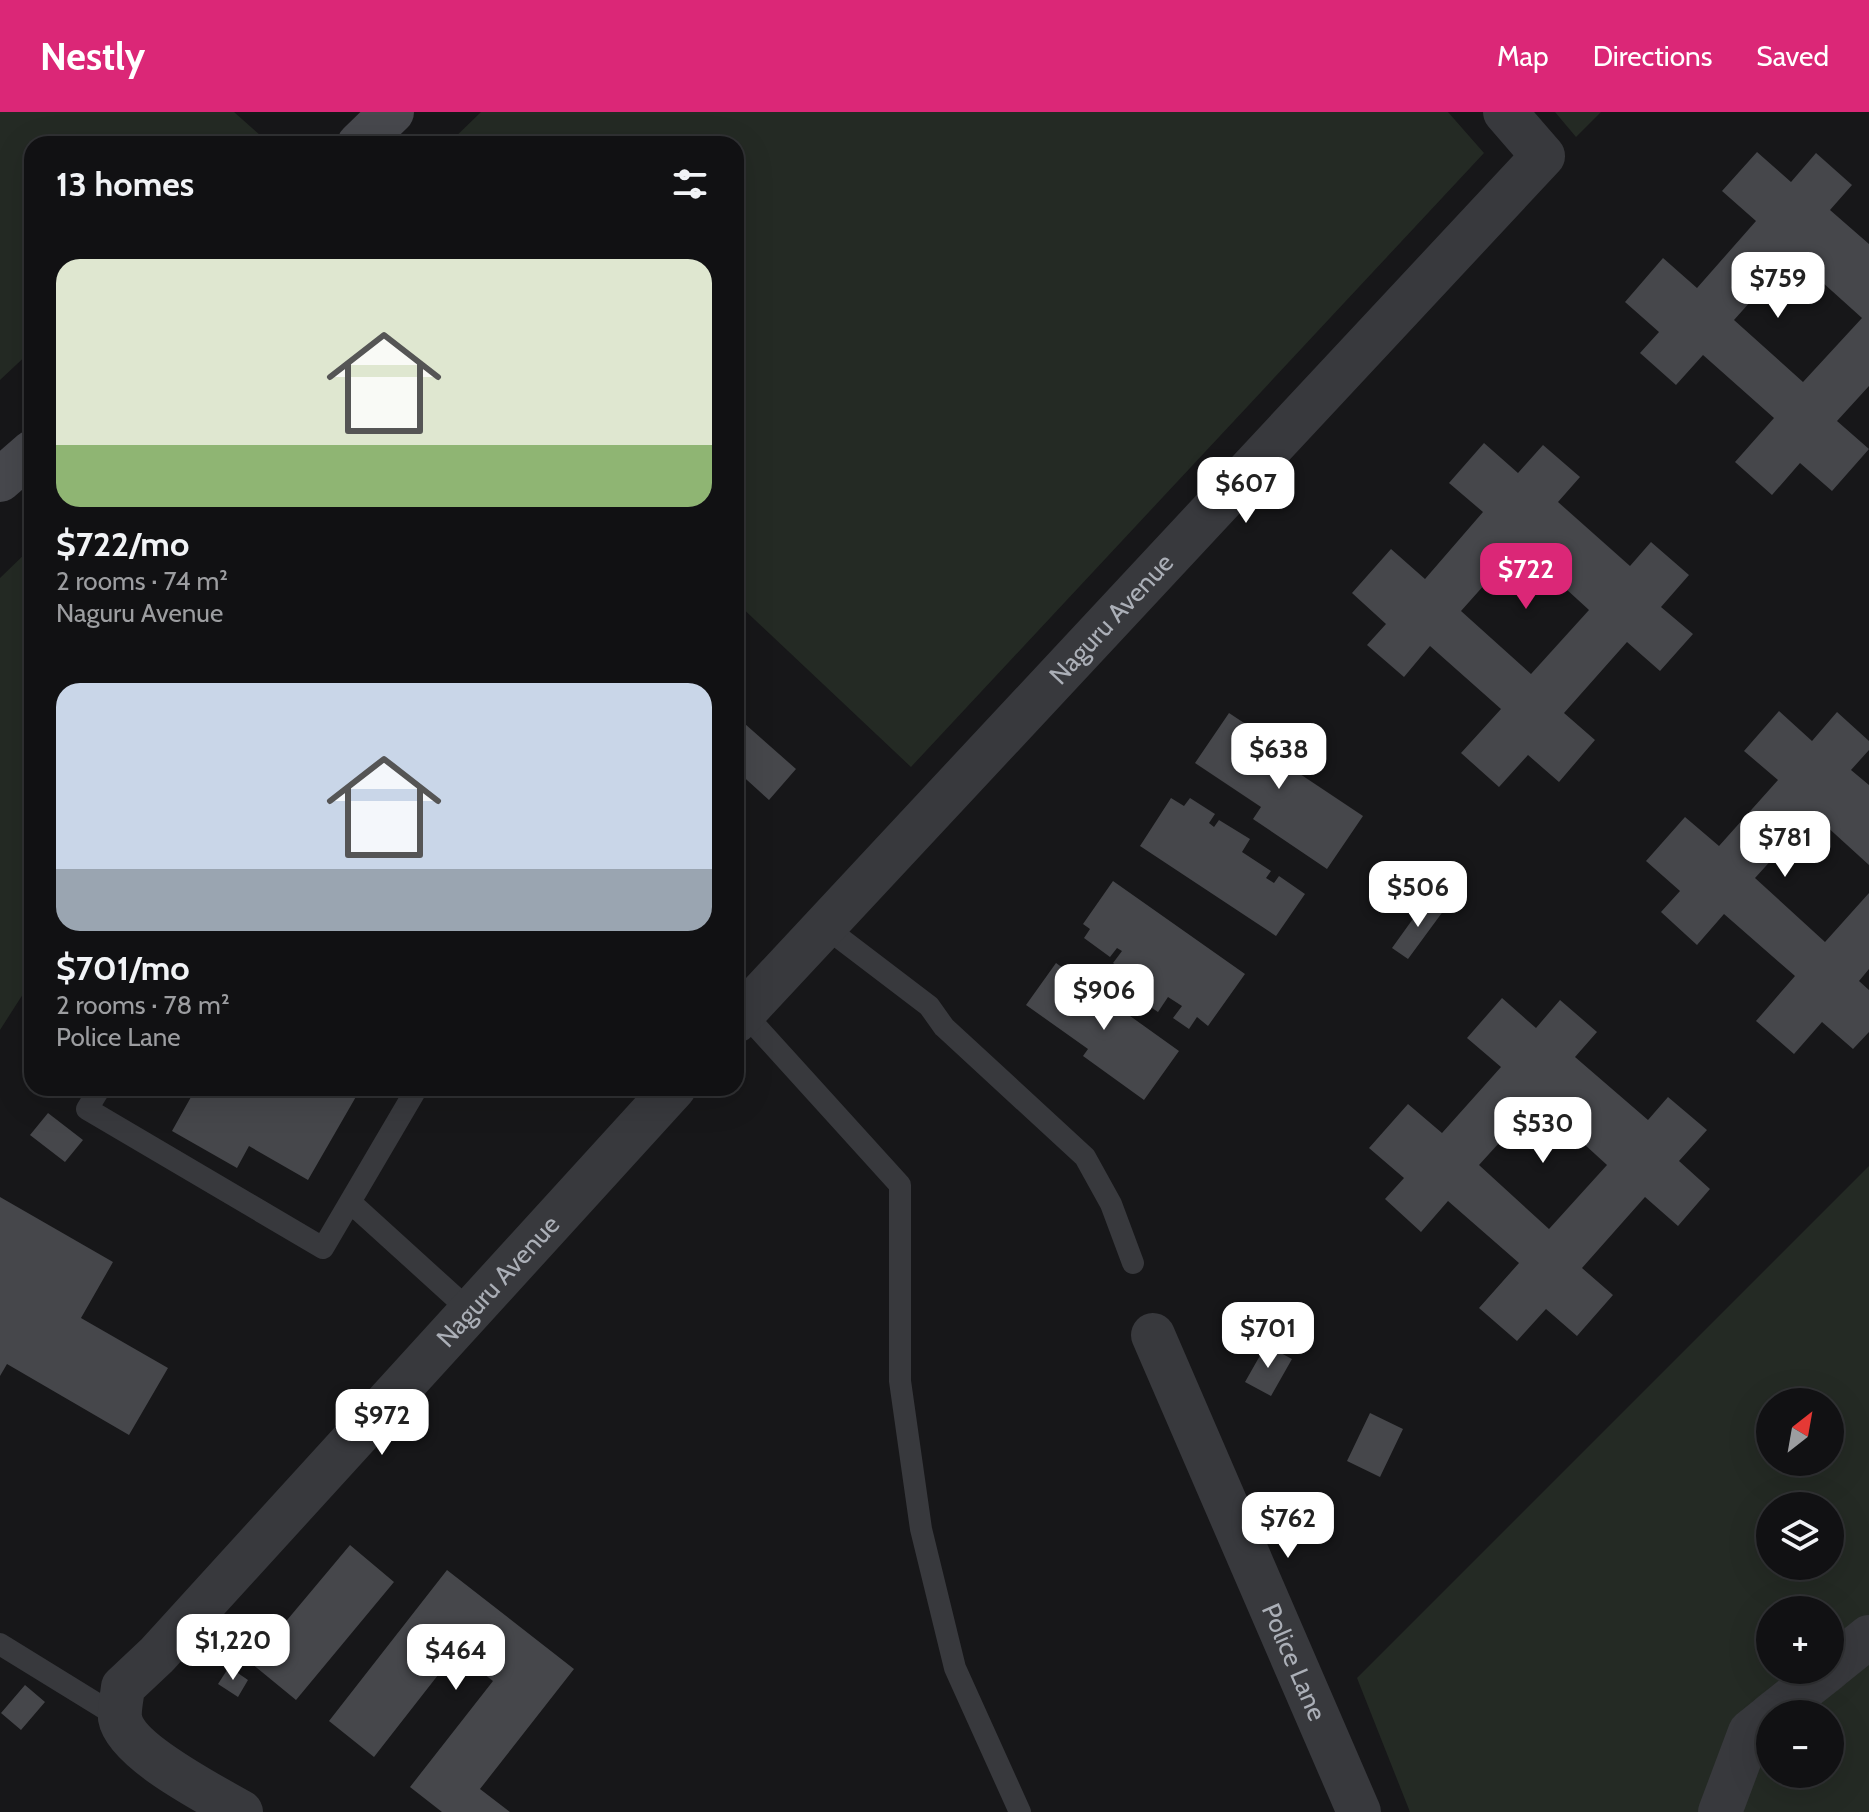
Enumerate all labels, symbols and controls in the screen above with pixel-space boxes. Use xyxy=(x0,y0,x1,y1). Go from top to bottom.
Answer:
text: Nestly xyxy=(40,33,145,80)
text: Map xyxy=(1497,39,1549,73)
text: Directions xyxy=(1593,39,1712,73)
text: Saved xyxy=(1756,39,1829,73)
icon: filters xyxy=(668,162,712,206)
text: 13 homes xyxy=(56,163,194,205)
pin: $759 xyxy=(1731,252,1825,320)
text: $759 xyxy=(1750,262,1806,294)
icon: home xyxy=(312,311,456,455)
pin: $607 xyxy=(1199,457,1293,525)
text: $607 xyxy=(1215,467,1277,499)
text: $722/mo xyxy=(56,523,189,565)
pin: $722 xyxy=(1479,543,1573,611)
street label: Naguru Avenue xyxy=(1042,547,1180,691)
text: $722 xyxy=(1498,553,1554,585)
text: 2 rooms · 74 m² xyxy=(56,565,228,597)
text: Naguru Avenue xyxy=(56,597,223,629)
pin: $638 xyxy=(1232,723,1326,791)
text: $638 xyxy=(1249,733,1309,765)
icon: home xyxy=(312,735,456,879)
pin: $781 xyxy=(1738,811,1832,879)
text: $781 xyxy=(1758,821,1812,853)
pin: $506 xyxy=(1371,861,1465,929)
text: $506 xyxy=(1387,871,1449,903)
text: $701/mo xyxy=(56,947,190,989)
pin: $906 xyxy=(1057,964,1151,1032)
text: $906 xyxy=(1073,974,1135,1006)
text: 2 rooms · 78 m² xyxy=(56,989,230,1021)
text: Police Lane xyxy=(56,1021,181,1053)
pin: $530 xyxy=(1496,1097,1590,1165)
text: $530 xyxy=(1512,1107,1574,1139)
street label: Naguru Avenue xyxy=(430,1209,566,1354)
pin: $701 xyxy=(1221,1302,1315,1370)
text: $701 xyxy=(1240,1312,1296,1344)
north arrow xyxy=(1756,1388,1844,1476)
map controls xyxy=(1756,1388,1844,1788)
pin: $972 xyxy=(335,1389,429,1457)
text: $972 xyxy=(354,1399,410,1431)
pin: $762 xyxy=(1241,1492,1335,1560)
button: layers xyxy=(1756,1492,1844,1580)
text: $762 xyxy=(1260,1502,1316,1534)
button: + xyxy=(1756,1596,1844,1684)
street label: Police Lane xyxy=(1255,1598,1334,1725)
pin: $1,220 xyxy=(168,1614,298,1682)
text: $1,220 xyxy=(195,1624,271,1656)
pin: $464 xyxy=(409,1624,503,1692)
text: $464 xyxy=(425,1634,487,1666)
button: − xyxy=(1756,1700,1844,1788)

